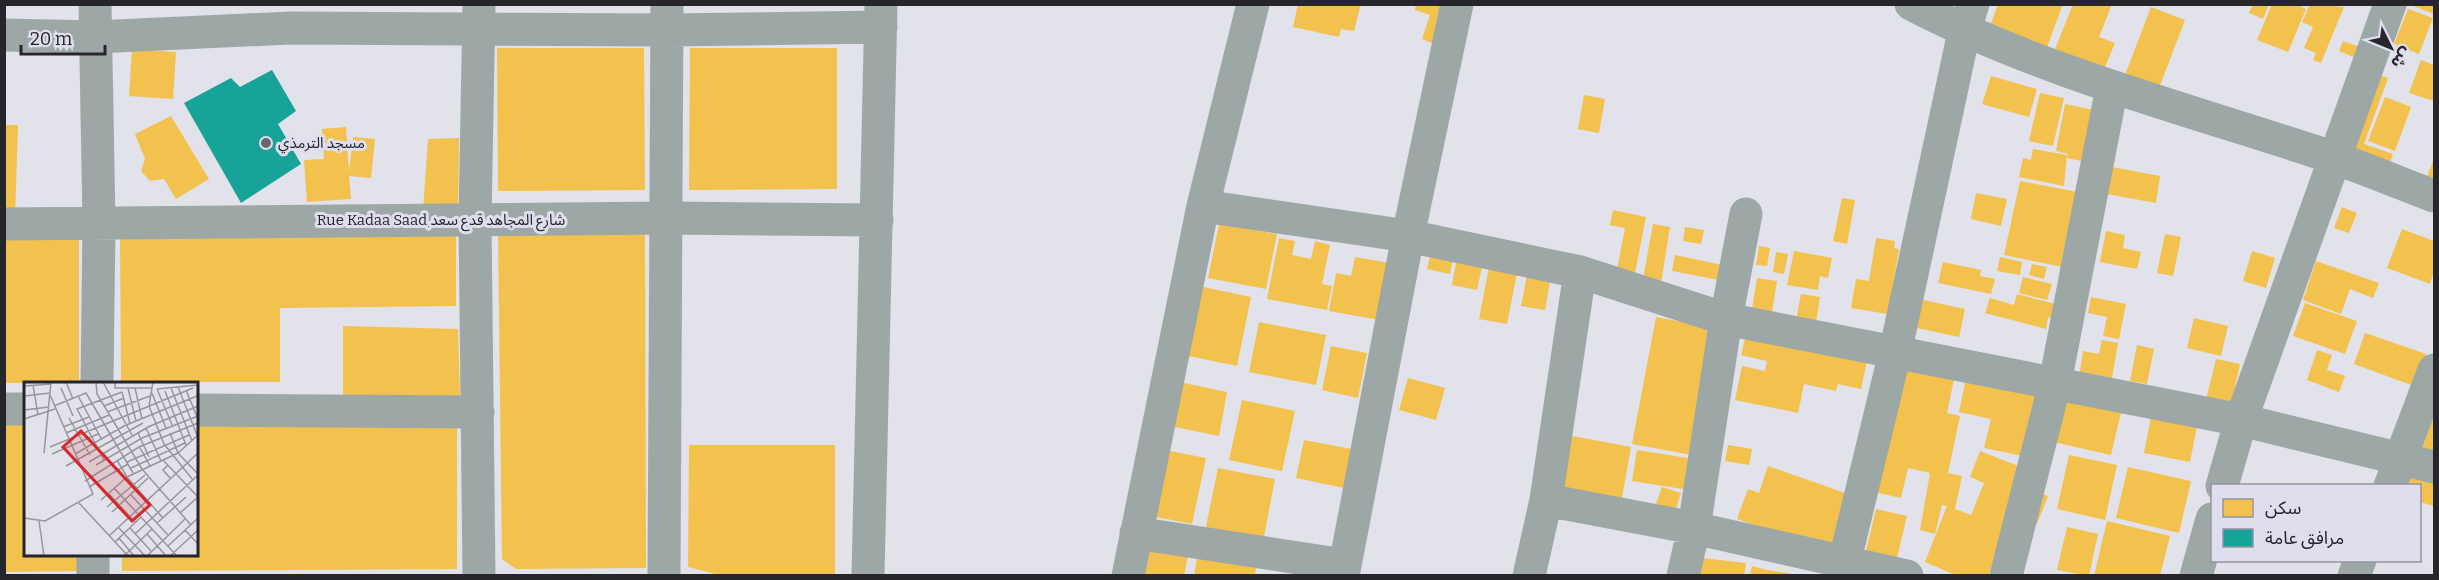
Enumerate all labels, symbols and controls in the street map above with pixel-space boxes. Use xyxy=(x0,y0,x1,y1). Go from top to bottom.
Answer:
scale bar xyxy=(21,18,105,56)
north arrow xyxy=(2361,18,2421,78)
text: 20 m xyxy=(30,28,72,50)
text: ش xyxy=(2387,43,2416,72)
place label: مسجد الترمذي xyxy=(278,134,365,154)
marker: مسجد الترمذي xyxy=(259,136,273,150)
street label: Rue Kadaa Saad,شارع المجاهد قدع سعد xyxy=(317,211,565,232)
inset map xyxy=(24,382,198,556)
legend xyxy=(2211,484,2421,562)
text: سكن xyxy=(2265,497,2301,519)
text: مرافق عامة xyxy=(2265,527,2344,549)

